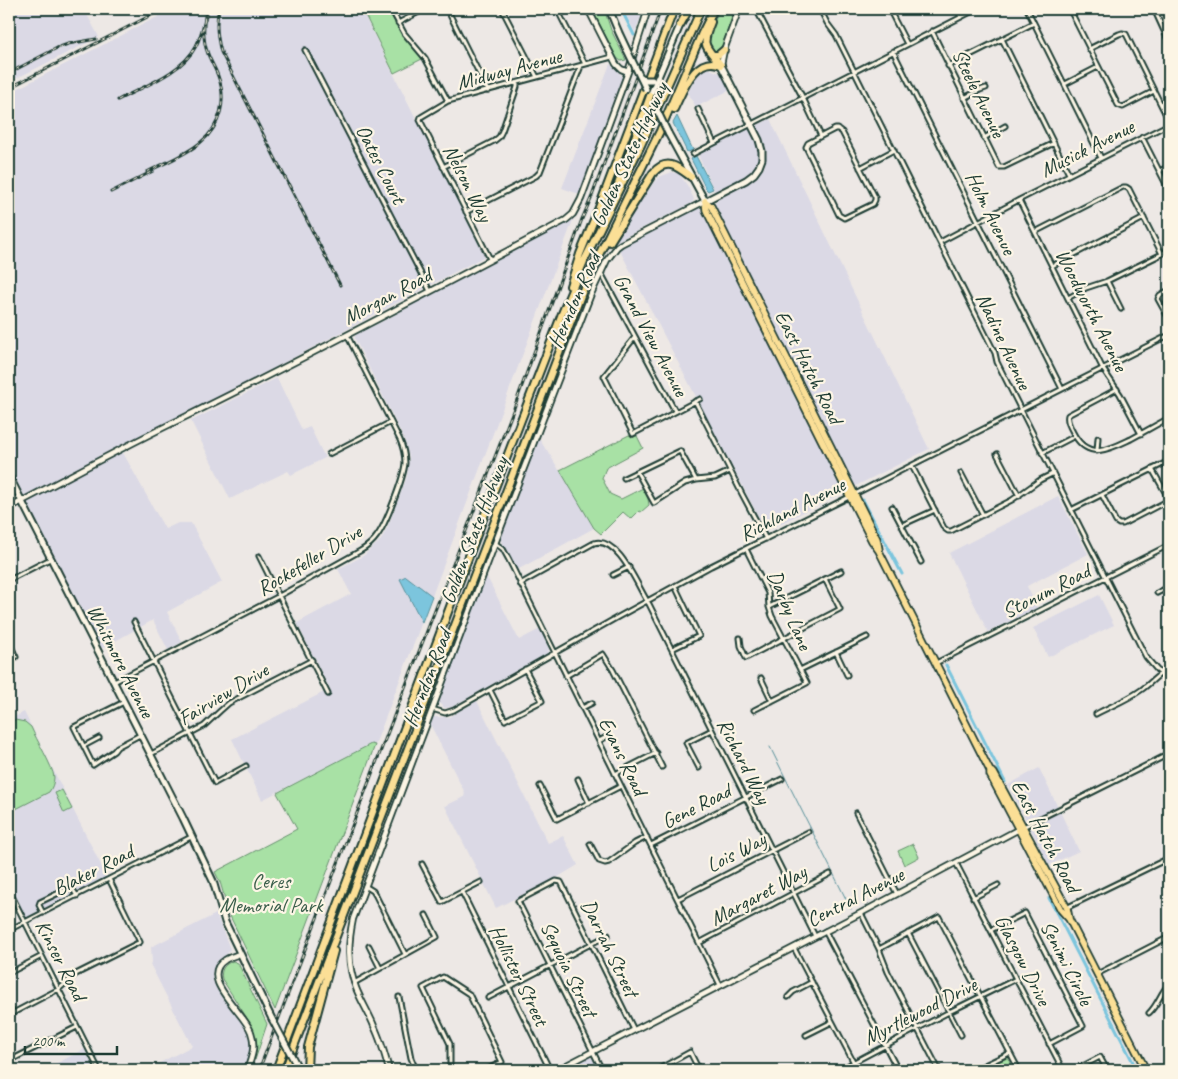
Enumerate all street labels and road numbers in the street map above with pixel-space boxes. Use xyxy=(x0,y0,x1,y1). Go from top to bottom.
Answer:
street label: Midway Avenue xyxy=(454,42,565,95)
street label: Steele Avenue xyxy=(946,45,1012,142)
street label: Golden State Highway xyxy=(584,76,674,230)
street label: Musick Avenue xyxy=(1036,113,1139,183)
street label: Oates Court xyxy=(350,120,413,210)
street label: Nelson Way xyxy=(437,140,499,228)
street label: Holm Avenue xyxy=(960,167,1023,261)
street label: Woodworth Avenue xyxy=(1050,244,1135,377)
street label: Herndon Road xyxy=(541,245,608,352)
street label: Morgan Road xyxy=(338,260,439,330)
street label: Grand View Avenue xyxy=(608,269,695,402)
street label: Nadine Avenue xyxy=(970,289,1038,395)
street label: East Hatch Road xyxy=(769,306,850,431)
street label: Golden State Highway xyxy=(434,451,515,607)
street label: Richland Avenue xyxy=(735,471,850,547)
street label: Rockefeller Drive xyxy=(252,518,367,601)
street label: Stonum Road xyxy=(998,556,1098,624)
street label: Darby Lane xyxy=(762,566,819,655)
street label: Whitmore Avenue xyxy=(81,600,161,723)
street label: Herndon Road xyxy=(397,622,459,730)
street label: Fairview Drive xyxy=(173,656,274,731)
street label: Evans Road xyxy=(593,713,655,803)
street label: Richard Way xyxy=(711,714,777,810)
street label: East Hatch Road xyxy=(1005,775,1088,899)
street label: Gene Road xyxy=(657,776,738,834)
street label: Lois Way xyxy=(702,825,772,878)
street label: Blaker Road xyxy=(48,837,141,901)
street label: Margaret Way xyxy=(705,858,812,931)
street label: Central Avenue xyxy=(802,861,909,933)
street label: Darrah Street xyxy=(575,895,646,1004)
street label: Glasgow Drive xyxy=(989,910,1058,1012)
street label: Kinser Road xyxy=(30,916,94,1008)
street label: Sequoia Street xyxy=(535,917,605,1024)
street label: Senimi Circle xyxy=(1035,917,1100,1011)
street label: Hollister Street xyxy=(483,920,556,1032)
street label: Myrtlewood Drive xyxy=(859,971,982,1051)

